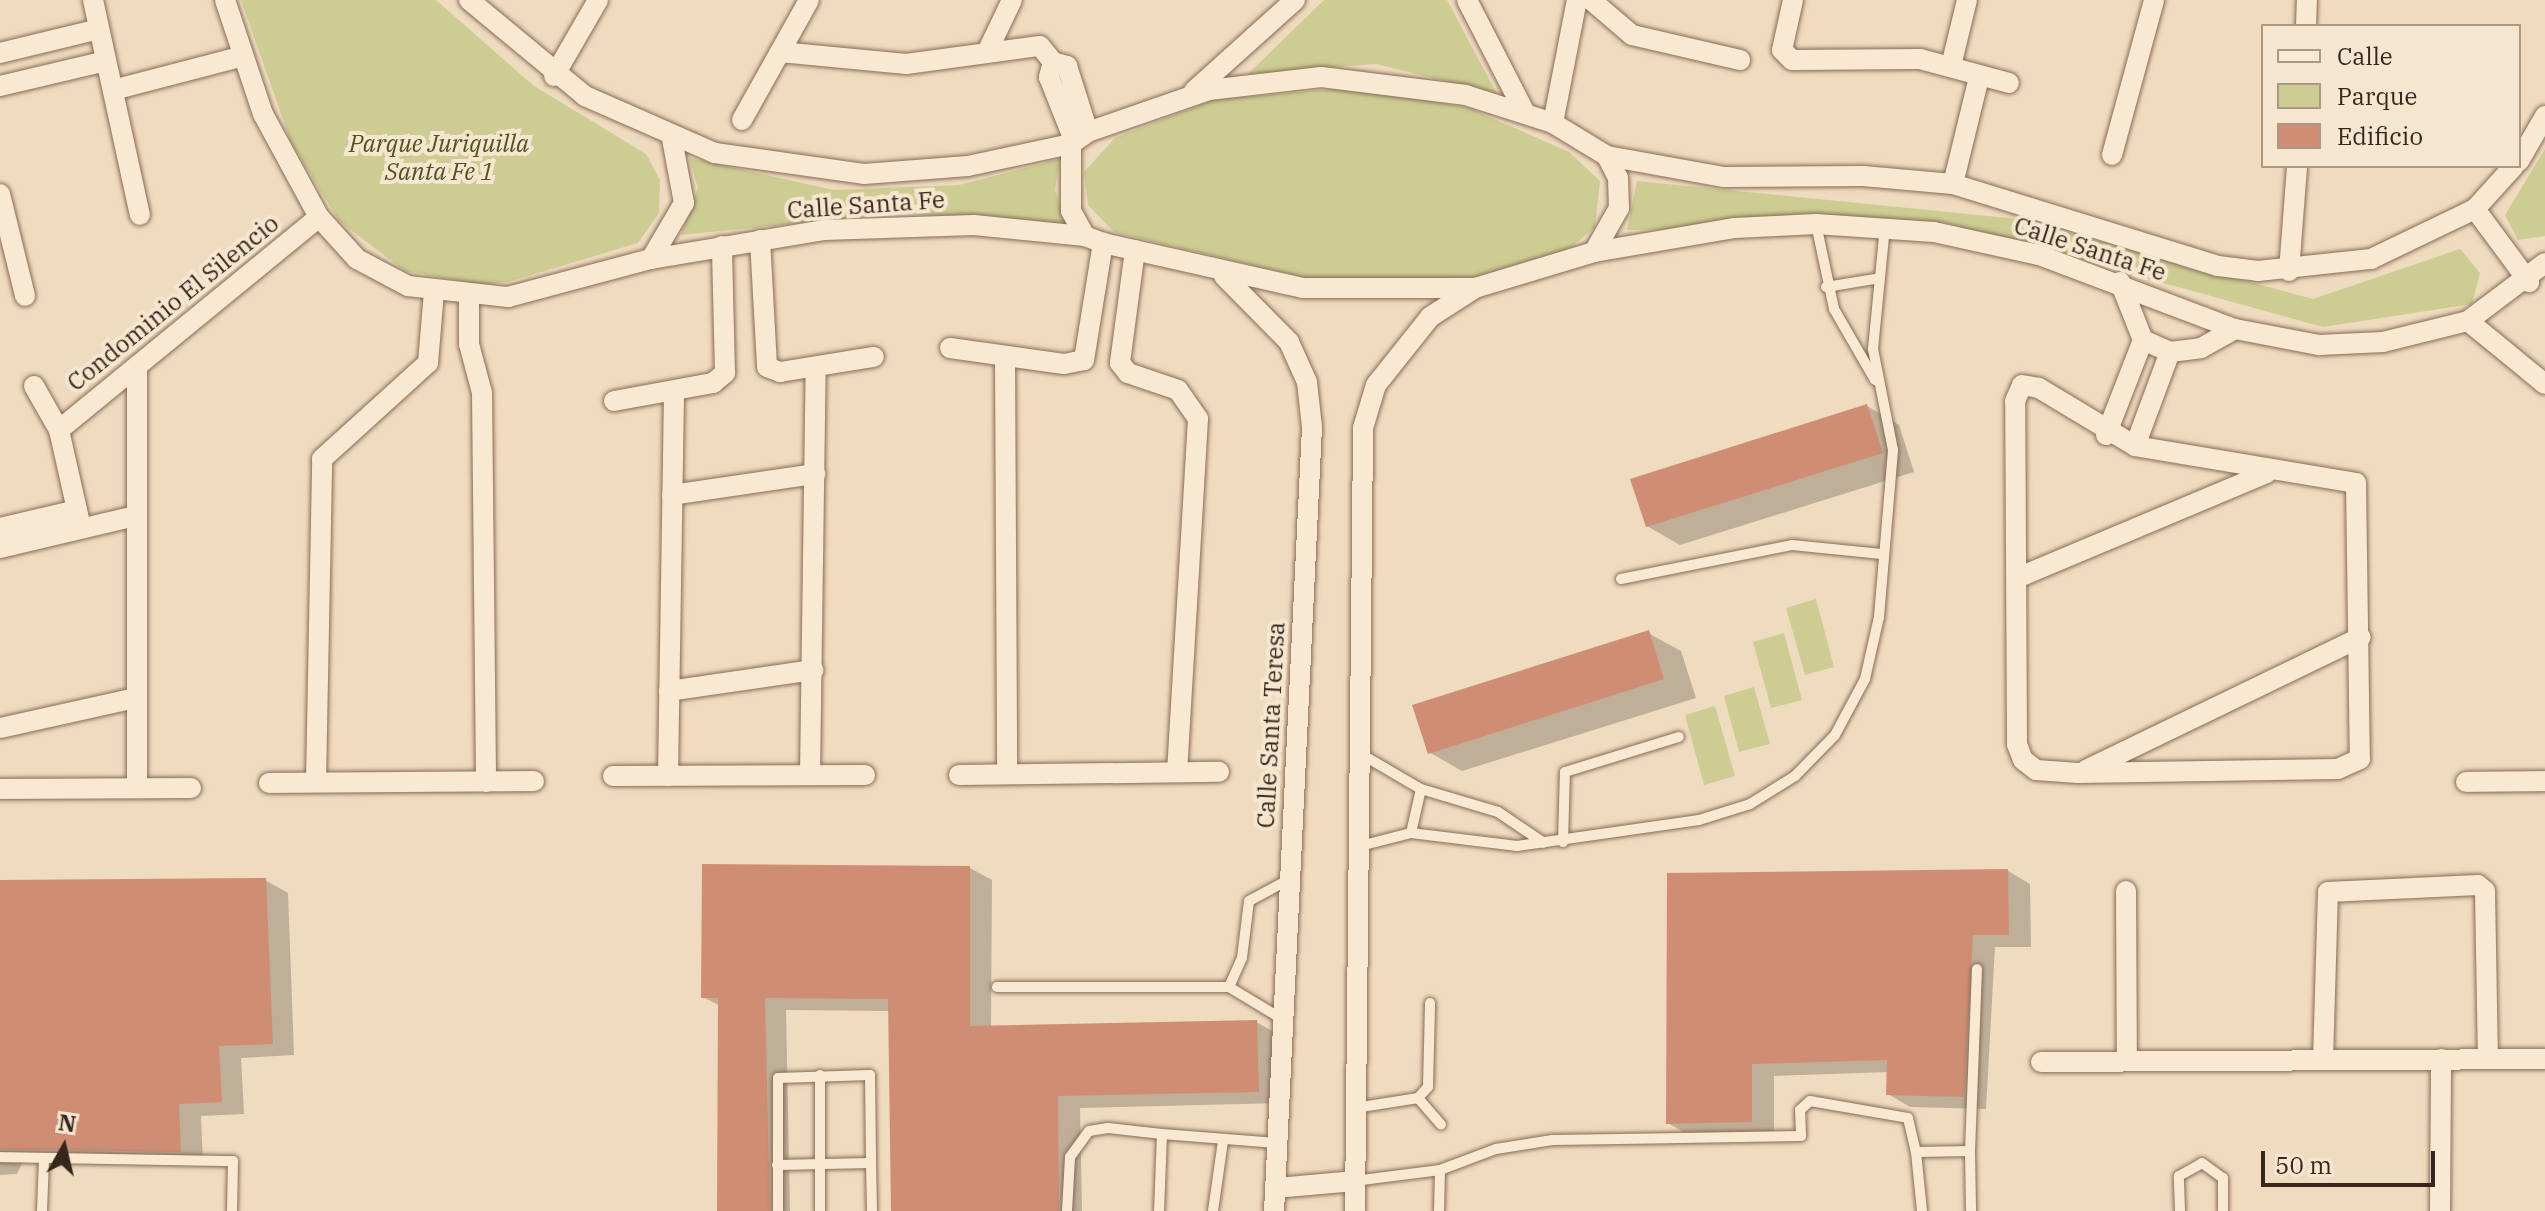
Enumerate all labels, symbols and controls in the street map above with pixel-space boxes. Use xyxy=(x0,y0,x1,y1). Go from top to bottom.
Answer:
legend xyxy=(2261,24,2521,168)
text: Calle xyxy=(2337,40,2393,72)
text: Parque xyxy=(2337,80,2417,112)
text: Edificio xyxy=(2337,120,2423,152)
park label: Parque Juriquilla Santa Fe 1 xyxy=(349,130,529,186)
street label: Calle Santa Fe xyxy=(786,185,946,225)
street label: Condominio El Silencio xyxy=(62,209,284,397)
street label: Calle Santa Fe xyxy=(2010,211,2170,287)
street label: Calle Santa Teresa xyxy=(1251,621,1291,829)
north arrow xyxy=(24,1107,104,1187)
text: N xyxy=(57,1107,78,1138)
scale bar xyxy=(2265,1135,2439,1185)
text: 50 m xyxy=(2275,1149,2332,1181)

